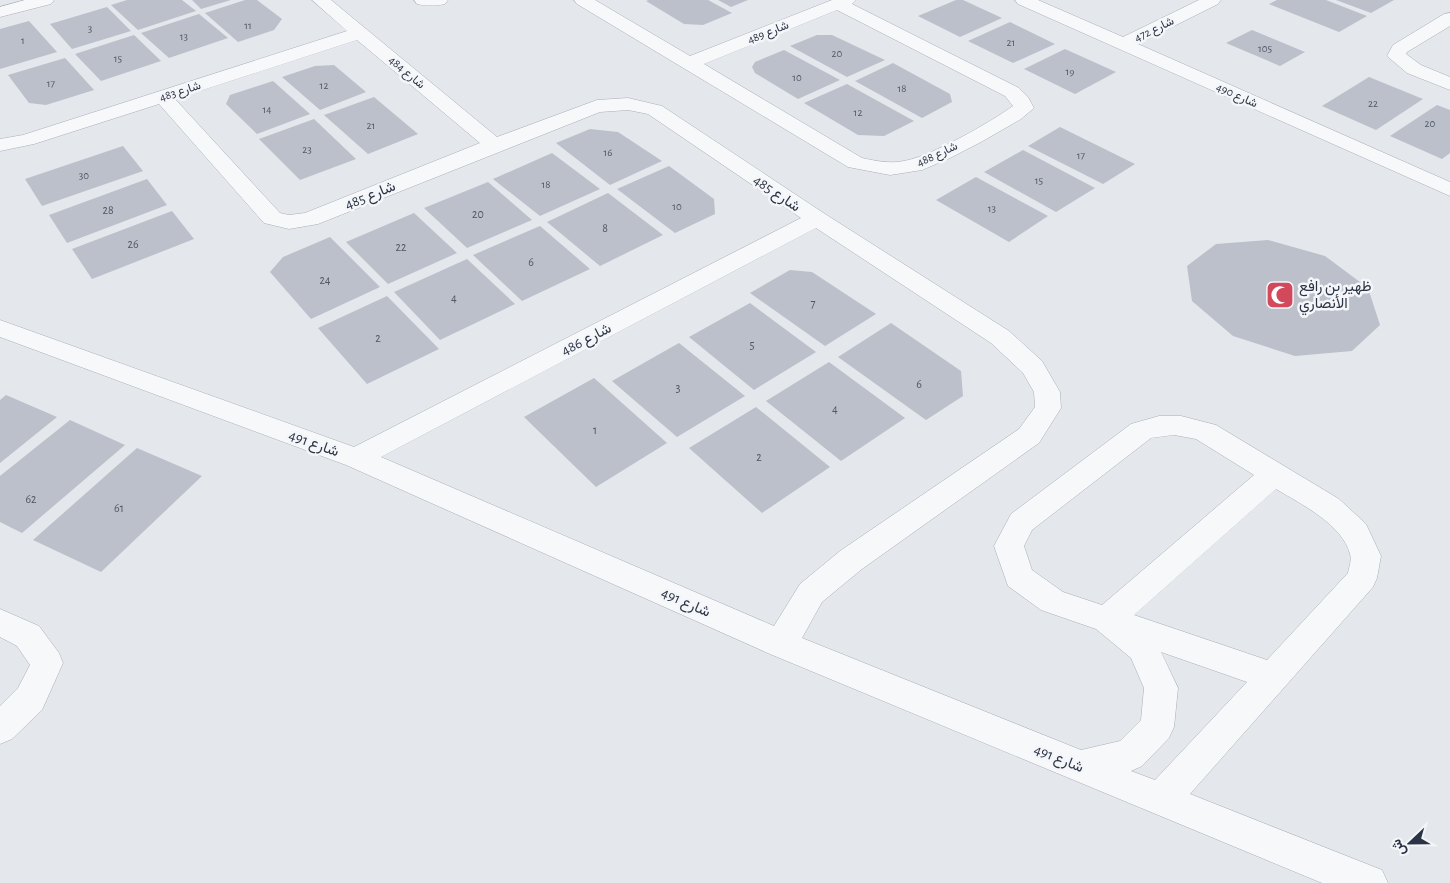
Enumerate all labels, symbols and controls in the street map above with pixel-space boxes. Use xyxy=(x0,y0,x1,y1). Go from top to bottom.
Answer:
street label: شارع 472 xyxy=(1132,14,1177,46)
street label: شارع 489 xyxy=(746,18,791,48)
house number: 11 xyxy=(244,20,252,31)
house number: 3 xyxy=(88,23,93,34)
house number: 13 xyxy=(180,31,189,42)
house number: 1 xyxy=(21,35,25,46)
house number: 21 xyxy=(1007,37,1015,48)
house number: 105 xyxy=(1258,43,1272,54)
house number: 20 xyxy=(832,48,843,59)
house number: 15 xyxy=(114,53,123,64)
street label: شارع 484 xyxy=(385,53,427,93)
house number: 19 xyxy=(1066,66,1074,77)
house number: 10 xyxy=(792,72,802,83)
house number: 17 xyxy=(47,78,56,89)
street label: شارع 483 xyxy=(158,79,203,106)
house number: 12 xyxy=(320,80,328,91)
street label: شارع 490 xyxy=(1213,81,1259,112)
house number: 18 xyxy=(898,83,907,94)
house number: 22 xyxy=(1368,98,1378,109)
house number: 14 xyxy=(262,104,272,115)
house number: 12 xyxy=(854,107,862,118)
house number: 20 xyxy=(1425,118,1436,129)
house number: 21 xyxy=(367,120,375,131)
street label: شارع 488 xyxy=(915,139,960,171)
house number: 23 xyxy=(302,144,312,155)
house number: 16 xyxy=(604,147,612,158)
house number: 17 xyxy=(1077,150,1086,161)
house number: 30 xyxy=(79,170,89,181)
street label: شارع 485 xyxy=(749,172,803,217)
house number: 15 xyxy=(1035,175,1044,186)
street label: شارع 485 xyxy=(343,178,399,215)
house number: 18 xyxy=(542,179,551,190)
house number: 10 xyxy=(672,201,682,212)
house number: 13 xyxy=(988,203,997,214)
house number: 28 xyxy=(102,204,114,216)
house number: 20 xyxy=(472,208,484,220)
house number: 8 xyxy=(602,222,608,234)
house number: 26 xyxy=(127,238,139,250)
house number: 22 xyxy=(396,241,407,253)
house number: 6 xyxy=(528,256,534,268)
house number: 24 xyxy=(319,274,331,286)
place label: ظهير بن رافع الأنصاري xyxy=(1299,279,1372,316)
mosque icon: ظهير بن رافع الأنصاري xyxy=(1265,280,1295,310)
house number: 4 xyxy=(451,292,457,304)
house number: 7 xyxy=(810,297,816,309)
street label: شارع 486 xyxy=(559,320,615,361)
house number: 2 xyxy=(375,332,381,344)
house number: 5 xyxy=(749,339,755,351)
house number: 6 xyxy=(916,378,922,390)
house number: 3 xyxy=(676,382,681,394)
house number: 4 xyxy=(832,403,838,415)
house number: 1 xyxy=(593,424,597,436)
street label: شارع 491 xyxy=(286,428,341,462)
house number: 2 xyxy=(756,451,762,463)
house number: 62 xyxy=(25,493,37,505)
house number: 61 xyxy=(114,502,124,514)
street label: شارع 491 xyxy=(658,585,713,623)
street label: شارع 491 xyxy=(1031,742,1086,778)
north arrow xyxy=(1385,818,1435,868)
text: ش xyxy=(1389,837,1409,858)

